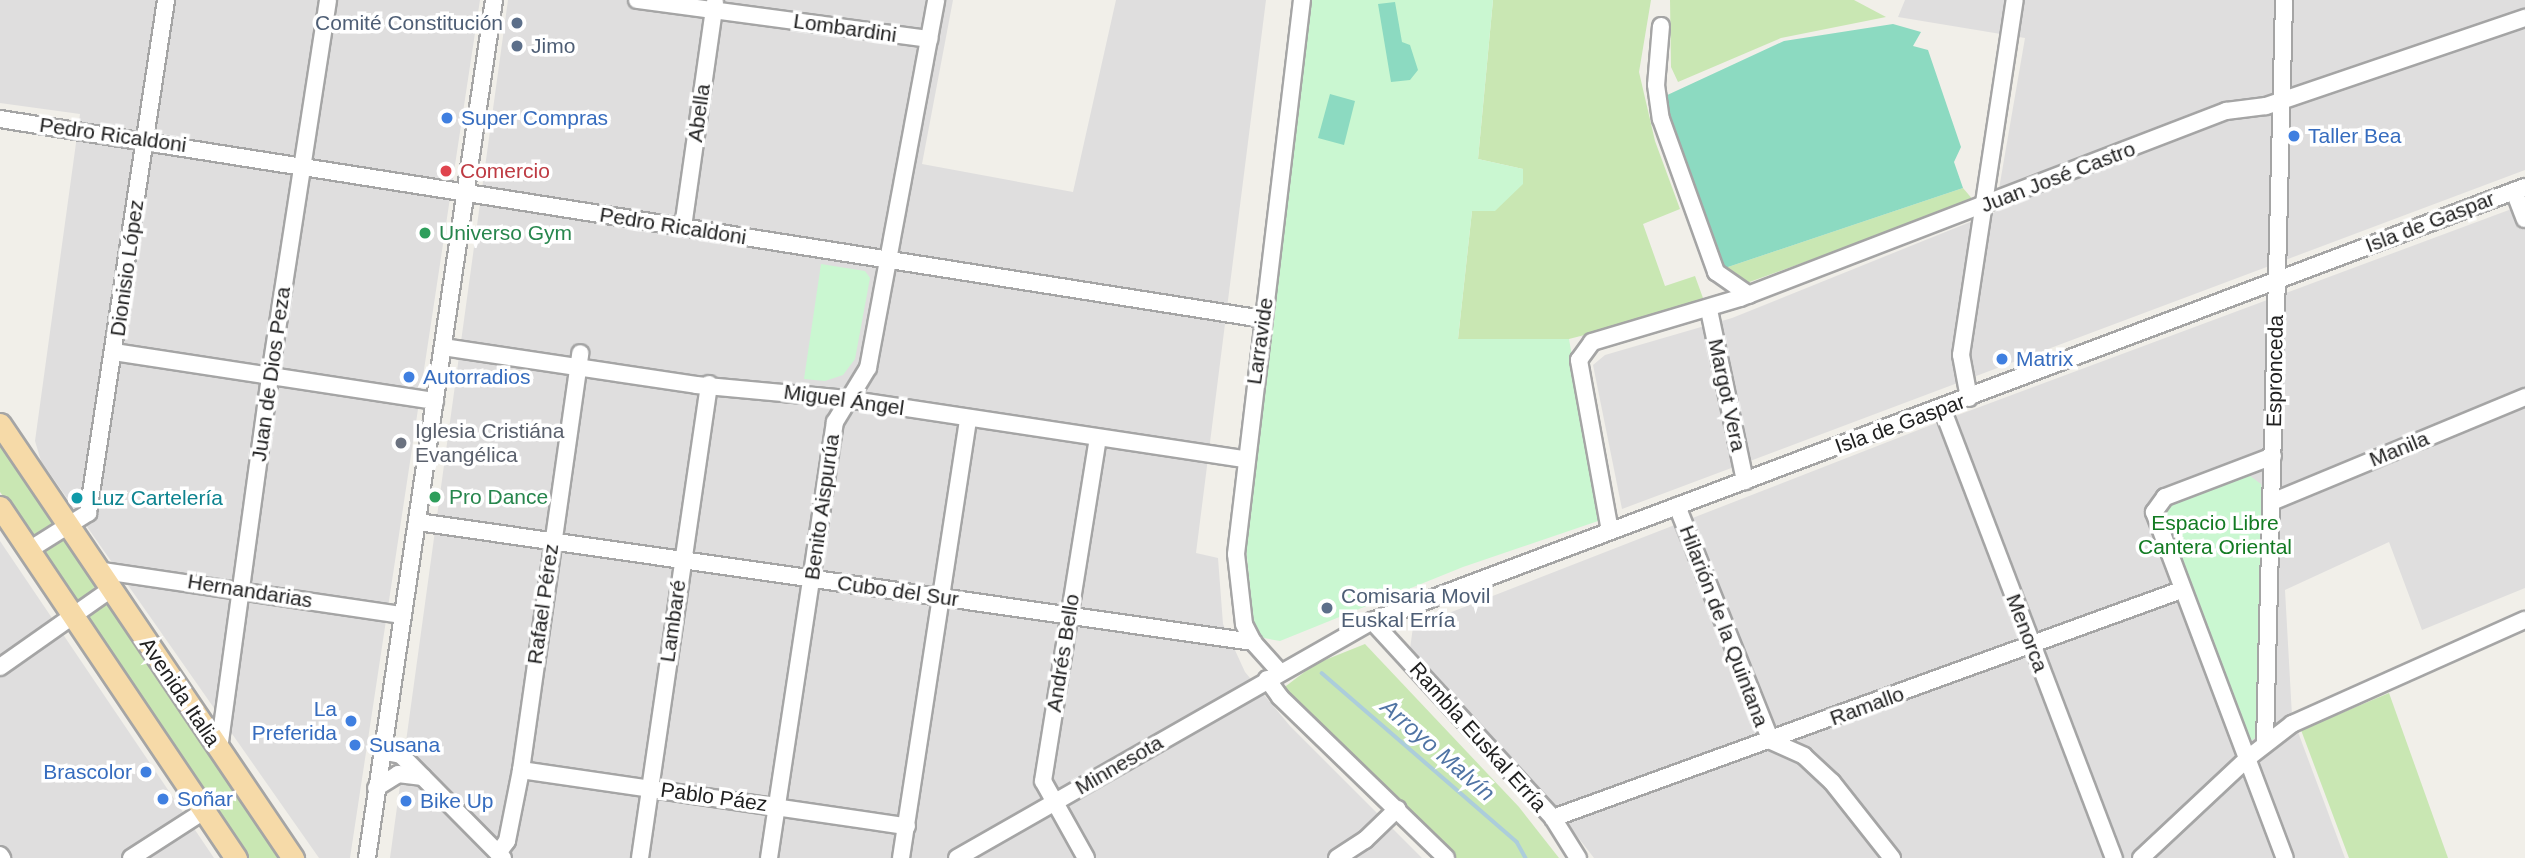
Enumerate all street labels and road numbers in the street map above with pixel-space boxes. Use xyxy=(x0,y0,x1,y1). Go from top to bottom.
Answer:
street label: Lombardini xyxy=(792,8,898,48)
street label: Abella xyxy=(682,82,716,144)
street label: Pedro Ricaldoni xyxy=(38,112,188,158)
street label: Juan José Castro xyxy=(1977,136,2139,218)
street label: Isla de Gaspar xyxy=(2362,186,2498,258)
street label: Dionisio López xyxy=(105,198,149,338)
street label: Pedro Ricaldoni xyxy=(598,202,748,250)
street label: Juan de Dios Peza xyxy=(246,285,296,463)
street label: Larravide xyxy=(1241,296,1279,386)
street label: Espronceda xyxy=(2261,315,2289,427)
street label: Margot Vera xyxy=(1703,336,1751,454)
street label: Miguel Ángel xyxy=(782,379,906,421)
street label: Isla de Gaspar xyxy=(1832,389,1968,459)
street label: Manila xyxy=(2366,426,2432,472)
street label: Benito Aispurúa xyxy=(799,432,845,582)
street label: Hilarión de la Quintana xyxy=(1674,522,1774,730)
street label: Rafael Pérez xyxy=(522,542,564,666)
street label: Hernandarias xyxy=(186,569,314,613)
street label: Cubo del Sur xyxy=(836,570,960,612)
street label: Lambaré xyxy=(655,578,691,664)
street label: Menorca xyxy=(2001,590,2053,676)
street label: Andrés Bello xyxy=(1041,592,1085,714)
street label: Avenida Italia xyxy=(134,633,226,751)
street label: Rambla Euskal Erría xyxy=(1404,657,1552,817)
street label: Ramallo xyxy=(1826,681,1908,731)
street label: Minnesota xyxy=(1071,730,1167,800)
street label: Pablo Páez xyxy=(659,777,769,817)

